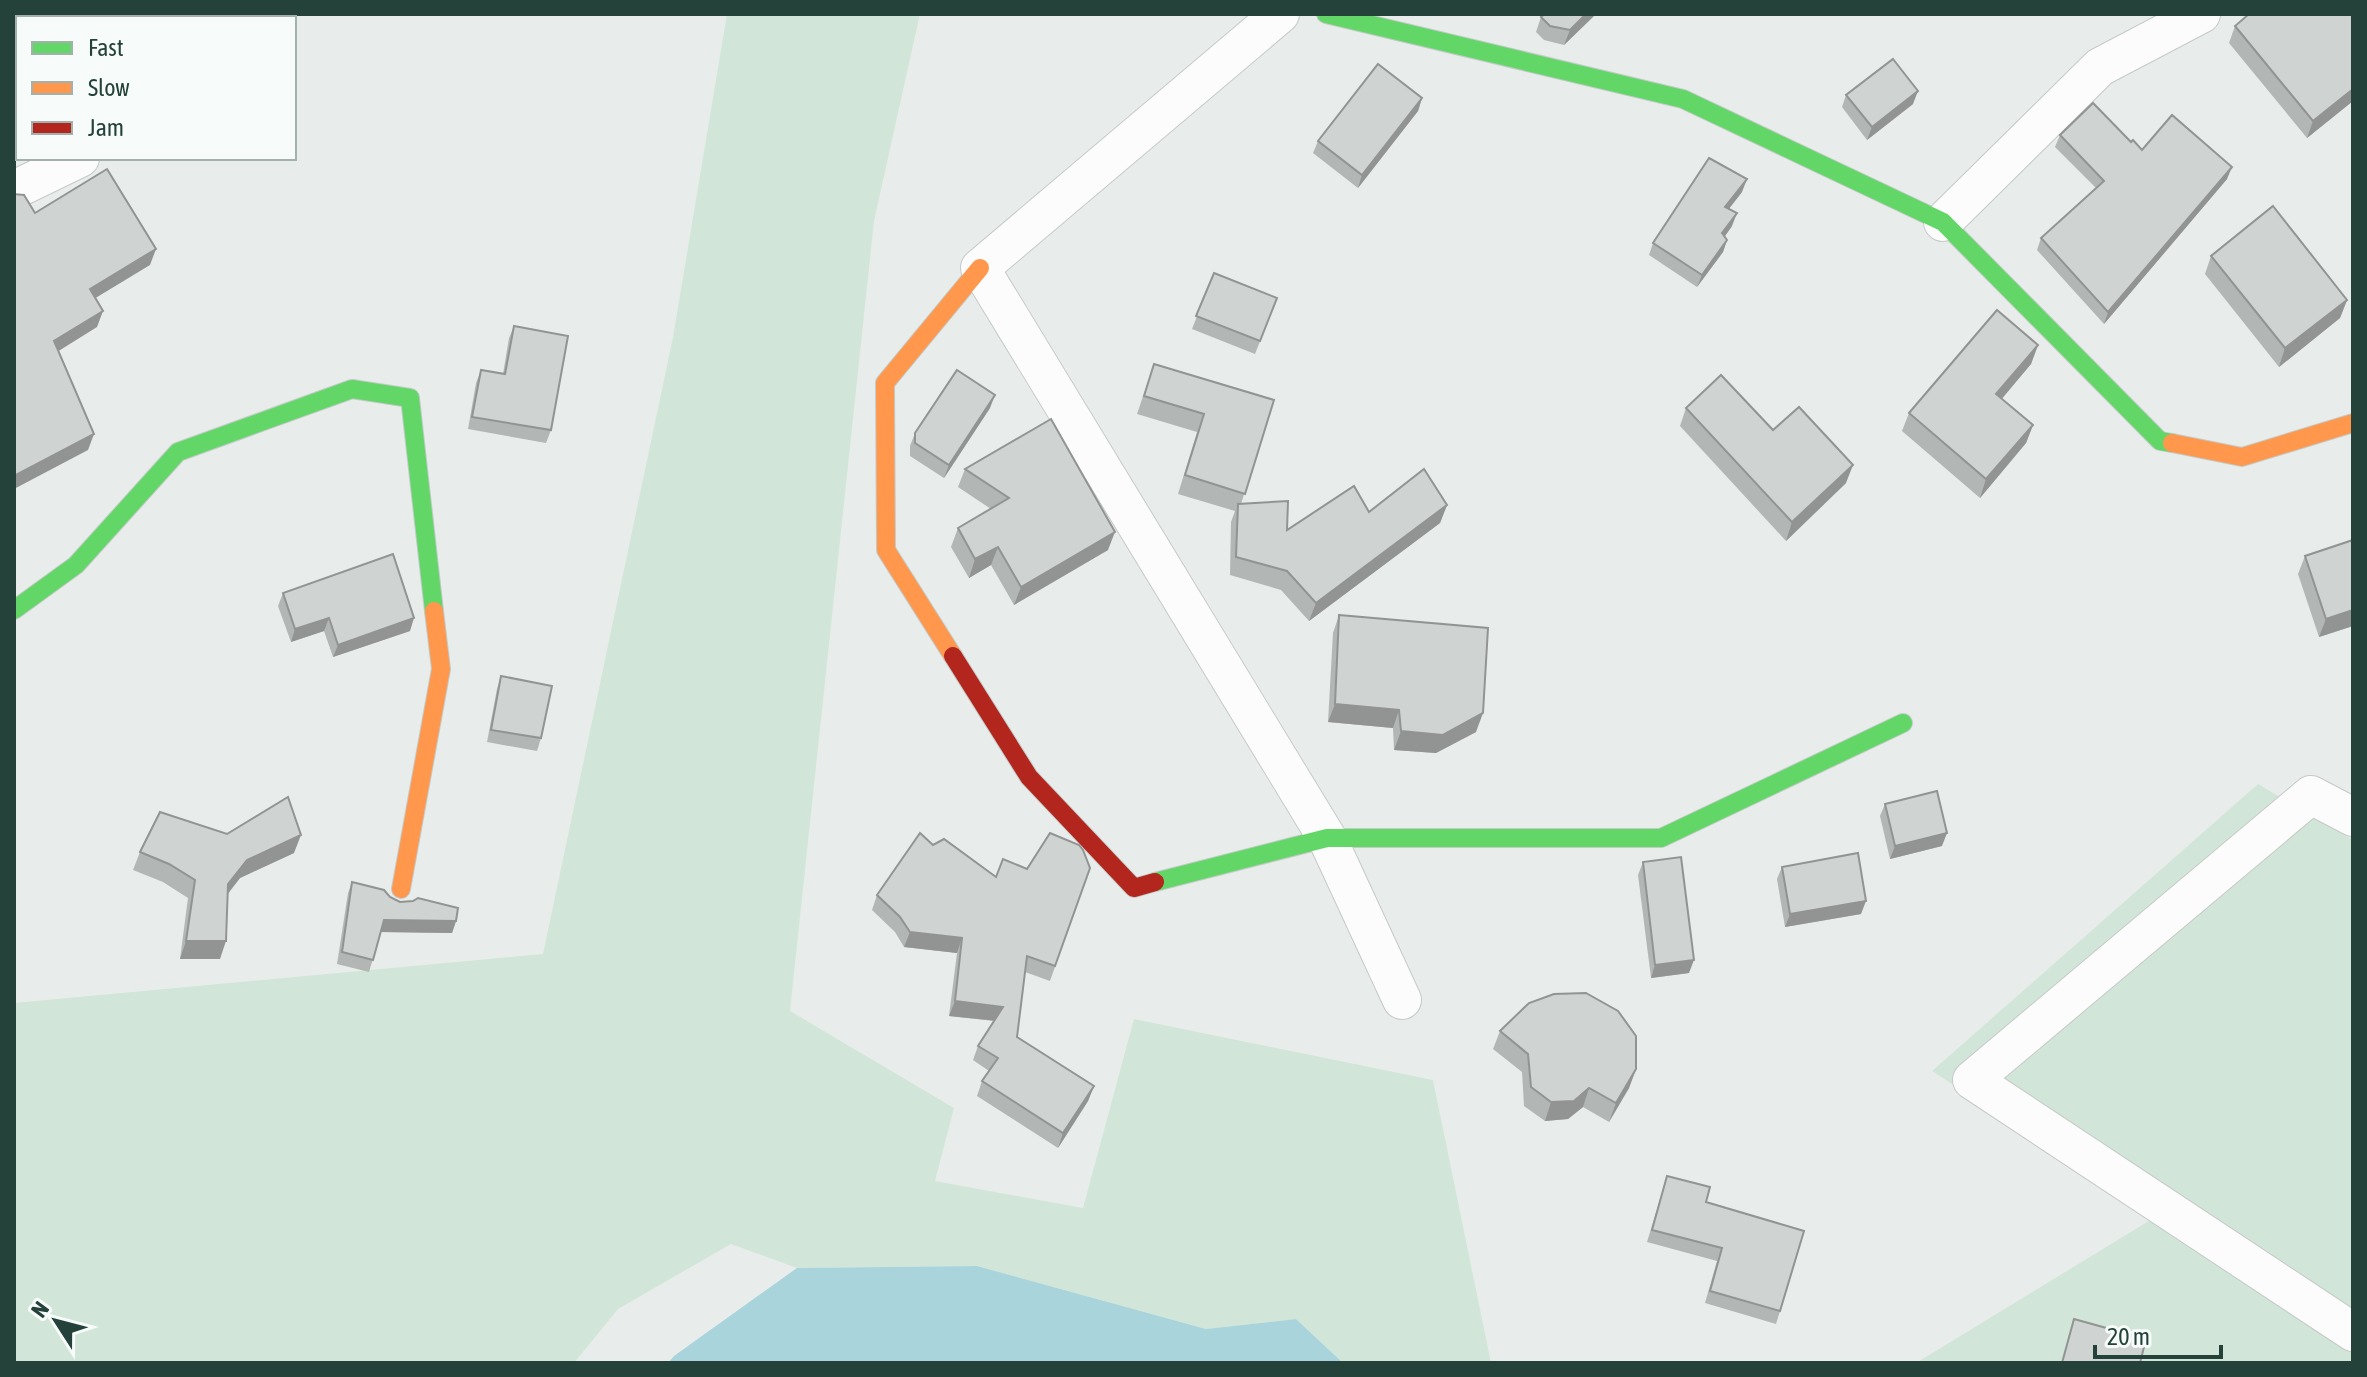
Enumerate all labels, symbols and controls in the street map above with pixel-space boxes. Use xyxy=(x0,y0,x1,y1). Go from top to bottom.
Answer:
legend xyxy=(16,16,296,160)
text: Fast xyxy=(88,34,124,61)
text: Slow xyxy=(88,74,130,101)
text: Jam xyxy=(88,114,124,141)
north arrow xyxy=(16,1281,96,1361)
text: N xyxy=(25,1296,54,1322)
scale bar xyxy=(2095,1309,2221,1359)
text: 20 m xyxy=(2107,1323,2150,1350)

